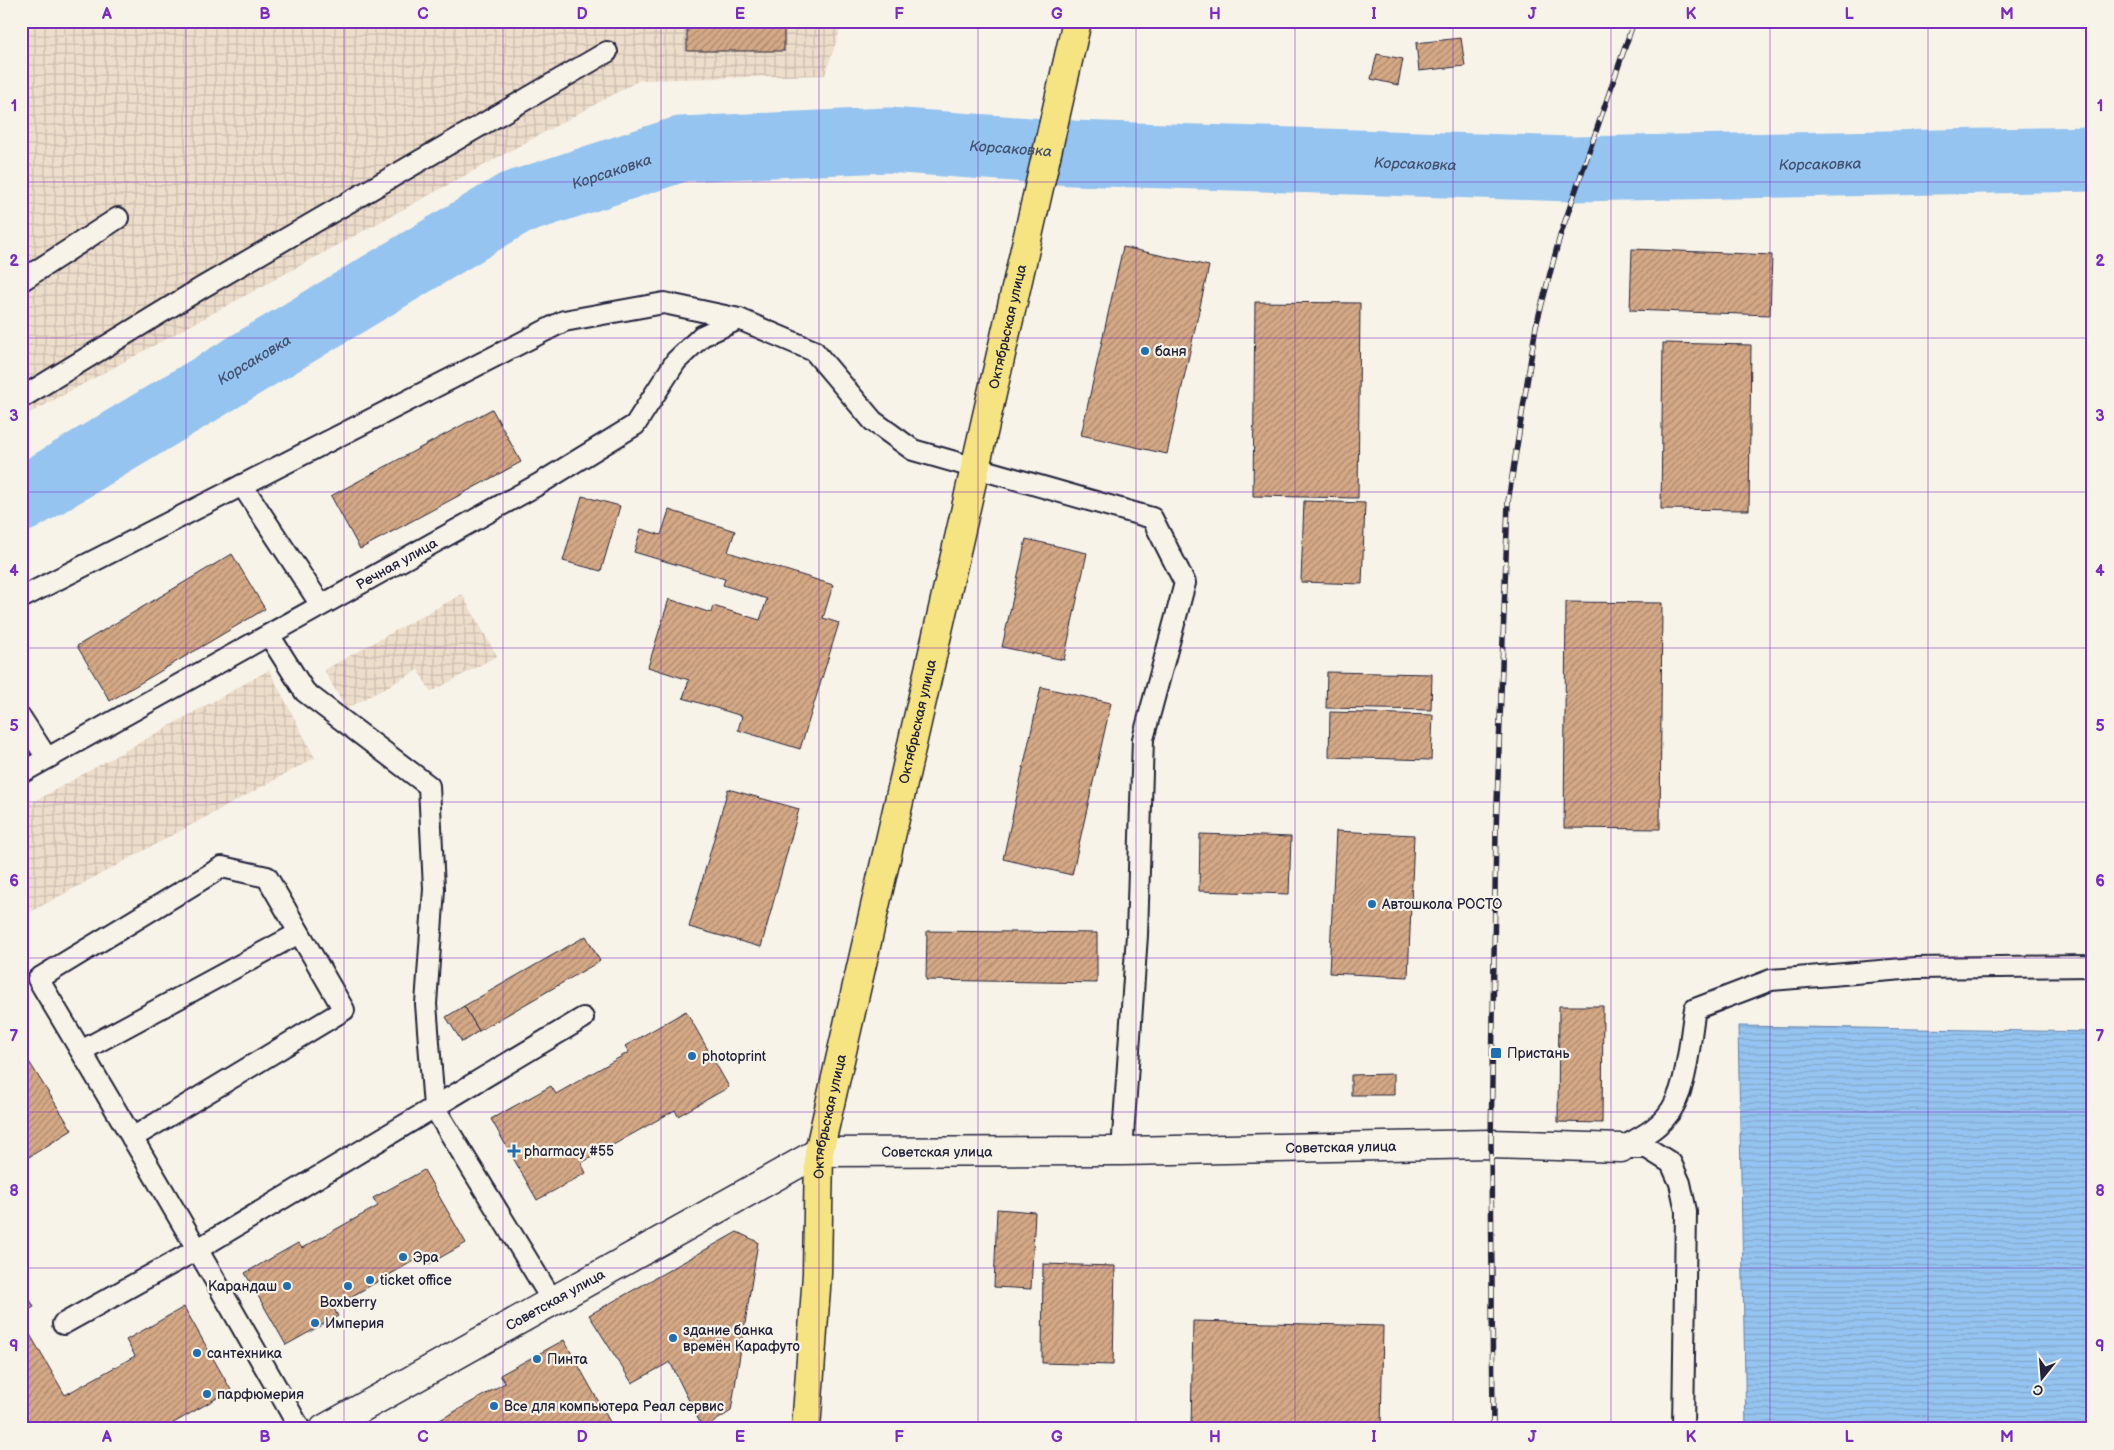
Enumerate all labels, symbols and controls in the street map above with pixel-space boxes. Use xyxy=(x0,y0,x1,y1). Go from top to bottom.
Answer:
text: A xyxy=(101,5,112,24)
text: B xyxy=(259,5,271,24)
text: C xyxy=(417,5,429,24)
text: D xyxy=(576,5,588,24)
text: E xyxy=(735,5,745,24)
text: F xyxy=(894,5,904,24)
text: G xyxy=(1051,5,1063,24)
text: H xyxy=(1209,5,1221,24)
text: I xyxy=(1371,5,1377,24)
text: J xyxy=(1528,5,1537,24)
text: K xyxy=(1686,5,1697,24)
text: L xyxy=(1844,5,1854,24)
text: M xyxy=(2000,5,2014,24)
text: 1 xyxy=(11,97,17,116)
text: 1 xyxy=(2097,97,2103,116)
water label: Корсаковка xyxy=(969,137,1053,161)
water label: Корсаковка xyxy=(570,150,654,194)
water label: Корсаковка xyxy=(1374,154,1457,175)
water label: Корсаковка xyxy=(1779,154,1862,175)
text: 2 xyxy=(9,252,19,271)
text: 2 xyxy=(2095,252,2105,271)
street label: Октябрьская улица xyxy=(985,262,1030,391)
water label: Корсаковка xyxy=(214,331,295,390)
place label: баня xyxy=(1155,343,1187,360)
marker: баня xyxy=(1139,345,1151,357)
text: 3 xyxy=(9,407,19,426)
text: 3 xyxy=(2095,407,2105,426)
street label: Речная улица xyxy=(353,534,441,593)
text: 4 xyxy=(9,562,19,581)
text: 4 xyxy=(2095,562,2105,581)
street label: Октябрьская улица xyxy=(895,657,940,785)
text: 5 xyxy=(9,717,19,736)
text: 5 xyxy=(2095,717,2105,736)
text: 6 xyxy=(9,872,19,891)
text: 6 xyxy=(2095,872,2105,891)
place label: Автошкола РОСТО xyxy=(1381,896,1502,913)
marker: Автошкола РОСТО xyxy=(1366,898,1378,910)
text: 7 xyxy=(10,1027,19,1046)
text: 7 xyxy=(2096,1027,2105,1046)
place label: Пристань xyxy=(1507,1045,1569,1062)
marker: Пристань xyxy=(1489,1046,1503,1060)
place label: photoprint xyxy=(702,1048,767,1065)
marker: photoprint xyxy=(686,1050,698,1062)
street label: Октябрьская улица xyxy=(811,1052,850,1179)
street label: Советская улица xyxy=(1285,1138,1397,1157)
place label: pharmacy #55 xyxy=(524,1143,614,1160)
street label: Советская улица xyxy=(882,1143,993,1161)
marker: pharmacy #55 xyxy=(508,1145,520,1157)
text: 8 xyxy=(9,1182,19,1201)
text: 8 xyxy=(2095,1182,2105,1201)
place label: Эра xyxy=(413,1249,439,1266)
marker: Эра xyxy=(397,1251,409,1263)
street label: Советская улица xyxy=(503,1265,609,1335)
place label: ticket office xyxy=(380,1272,452,1289)
marker: ticket office xyxy=(364,1274,376,1286)
place label: Карандаш xyxy=(208,1278,277,1295)
marker: Карандаш xyxy=(281,1280,293,1292)
marker: Boxberry xyxy=(342,1280,354,1292)
place label: Boxberry xyxy=(320,1294,377,1311)
place label: Империя xyxy=(325,1315,384,1332)
marker: Империя xyxy=(309,1317,321,1329)
place label: здание банка времён Карафуто xyxy=(683,1322,800,1355)
marker: здание банка времён Карафуто xyxy=(667,1332,679,1344)
text: 9 xyxy=(9,1337,19,1356)
text: 9 xyxy=(2095,1337,2105,1356)
place label: сантехника xyxy=(207,1345,283,1362)
marker: сантехника xyxy=(191,1347,203,1359)
place label: Пинта xyxy=(547,1351,588,1368)
north arrow xyxy=(2016,1352,2066,1402)
marker: Пинта xyxy=(531,1353,543,1365)
text: С xyxy=(2031,1380,2045,1400)
place label: парфюмерия xyxy=(217,1386,304,1403)
marker: парфюмерия xyxy=(201,1388,213,1400)
place label: Все для компьютера Реал сервис xyxy=(504,1398,724,1415)
marker: Все для компьютера Реал сервис xyxy=(488,1400,500,1412)
text: A xyxy=(101,1428,112,1447)
text: B xyxy=(259,1428,271,1447)
text: C xyxy=(417,1428,429,1447)
text: D xyxy=(576,1428,588,1447)
text: E xyxy=(735,1428,745,1447)
text: F xyxy=(894,1428,904,1447)
text: G xyxy=(1051,1428,1063,1447)
text: H xyxy=(1209,1428,1221,1447)
text: I xyxy=(1371,1428,1377,1447)
text: J xyxy=(1528,1428,1537,1447)
text: K xyxy=(1686,1428,1697,1447)
text: L xyxy=(1844,1428,1854,1447)
text: M xyxy=(2000,1428,2014,1447)

